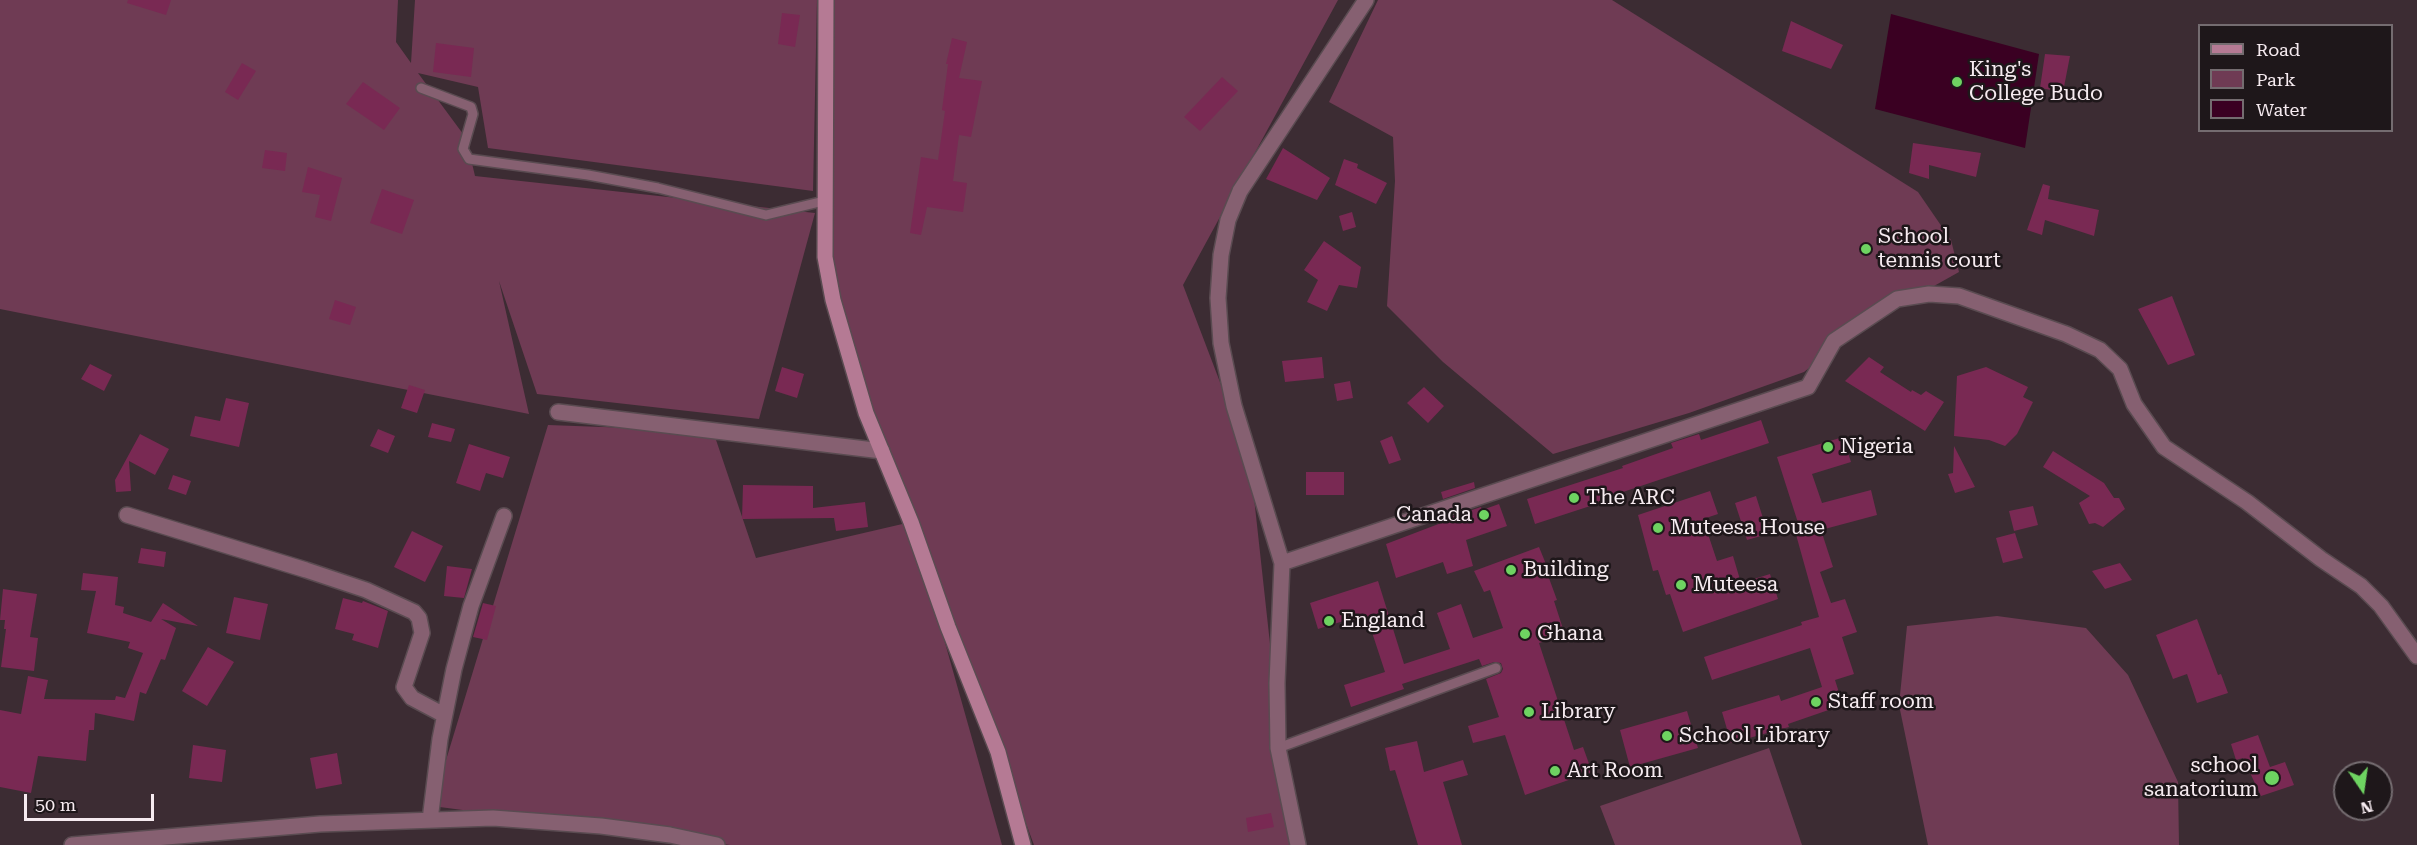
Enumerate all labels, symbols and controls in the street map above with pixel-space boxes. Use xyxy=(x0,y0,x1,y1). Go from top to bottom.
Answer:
legend xyxy=(2198,24,2393,132)
text: Road xyxy=(2256,39,2300,60)
place label: King's College Budo xyxy=(1969,57,2103,107)
text: Park xyxy=(2256,69,2296,90)
marker: King's College Budo xyxy=(1950,75,1964,89)
text: Water xyxy=(2256,99,2307,120)
place label: School tennis court xyxy=(1878,224,2001,274)
marker: School tennis court xyxy=(1859,242,1873,256)
place label: Nigeria xyxy=(1840,434,1913,460)
marker: Nigeria xyxy=(1821,440,1835,454)
place label: The ARC xyxy=(1586,485,1675,511)
marker: The ARC xyxy=(1567,491,1581,505)
place label: Canada xyxy=(1396,502,1472,528)
marker: Canada xyxy=(1477,508,1491,522)
place label: Muteesa House xyxy=(1670,515,1825,541)
marker: Muteesa House xyxy=(1651,521,1665,535)
place label: Building xyxy=(1523,557,1609,583)
marker: Building xyxy=(1504,563,1518,577)
place label: Muteesa xyxy=(1693,572,1778,598)
marker: Muteesa xyxy=(1674,578,1688,592)
place label: England xyxy=(1341,608,1425,634)
marker: England xyxy=(1322,614,1336,628)
place label: Ghana xyxy=(1537,621,1603,647)
marker: Ghana xyxy=(1518,627,1532,641)
place label: Staff room xyxy=(1828,689,1934,715)
marker: Staff room xyxy=(1809,695,1823,709)
place label: Library xyxy=(1541,699,1616,725)
marker: Library xyxy=(1522,705,1536,719)
place label: School Library xyxy=(1679,723,1830,749)
marker: School Library xyxy=(1660,729,1674,743)
place label: school sanatorium xyxy=(2144,753,2258,803)
place label: Art Room xyxy=(1567,758,1663,784)
north arrow xyxy=(2333,761,2393,821)
marker: Art Room xyxy=(1548,764,1562,778)
marker: school sanatorium xyxy=(2263,769,2281,787)
scale bar xyxy=(27,782,158,820)
text: 50 m xyxy=(35,794,76,815)
text: N xyxy=(2359,796,2375,818)

